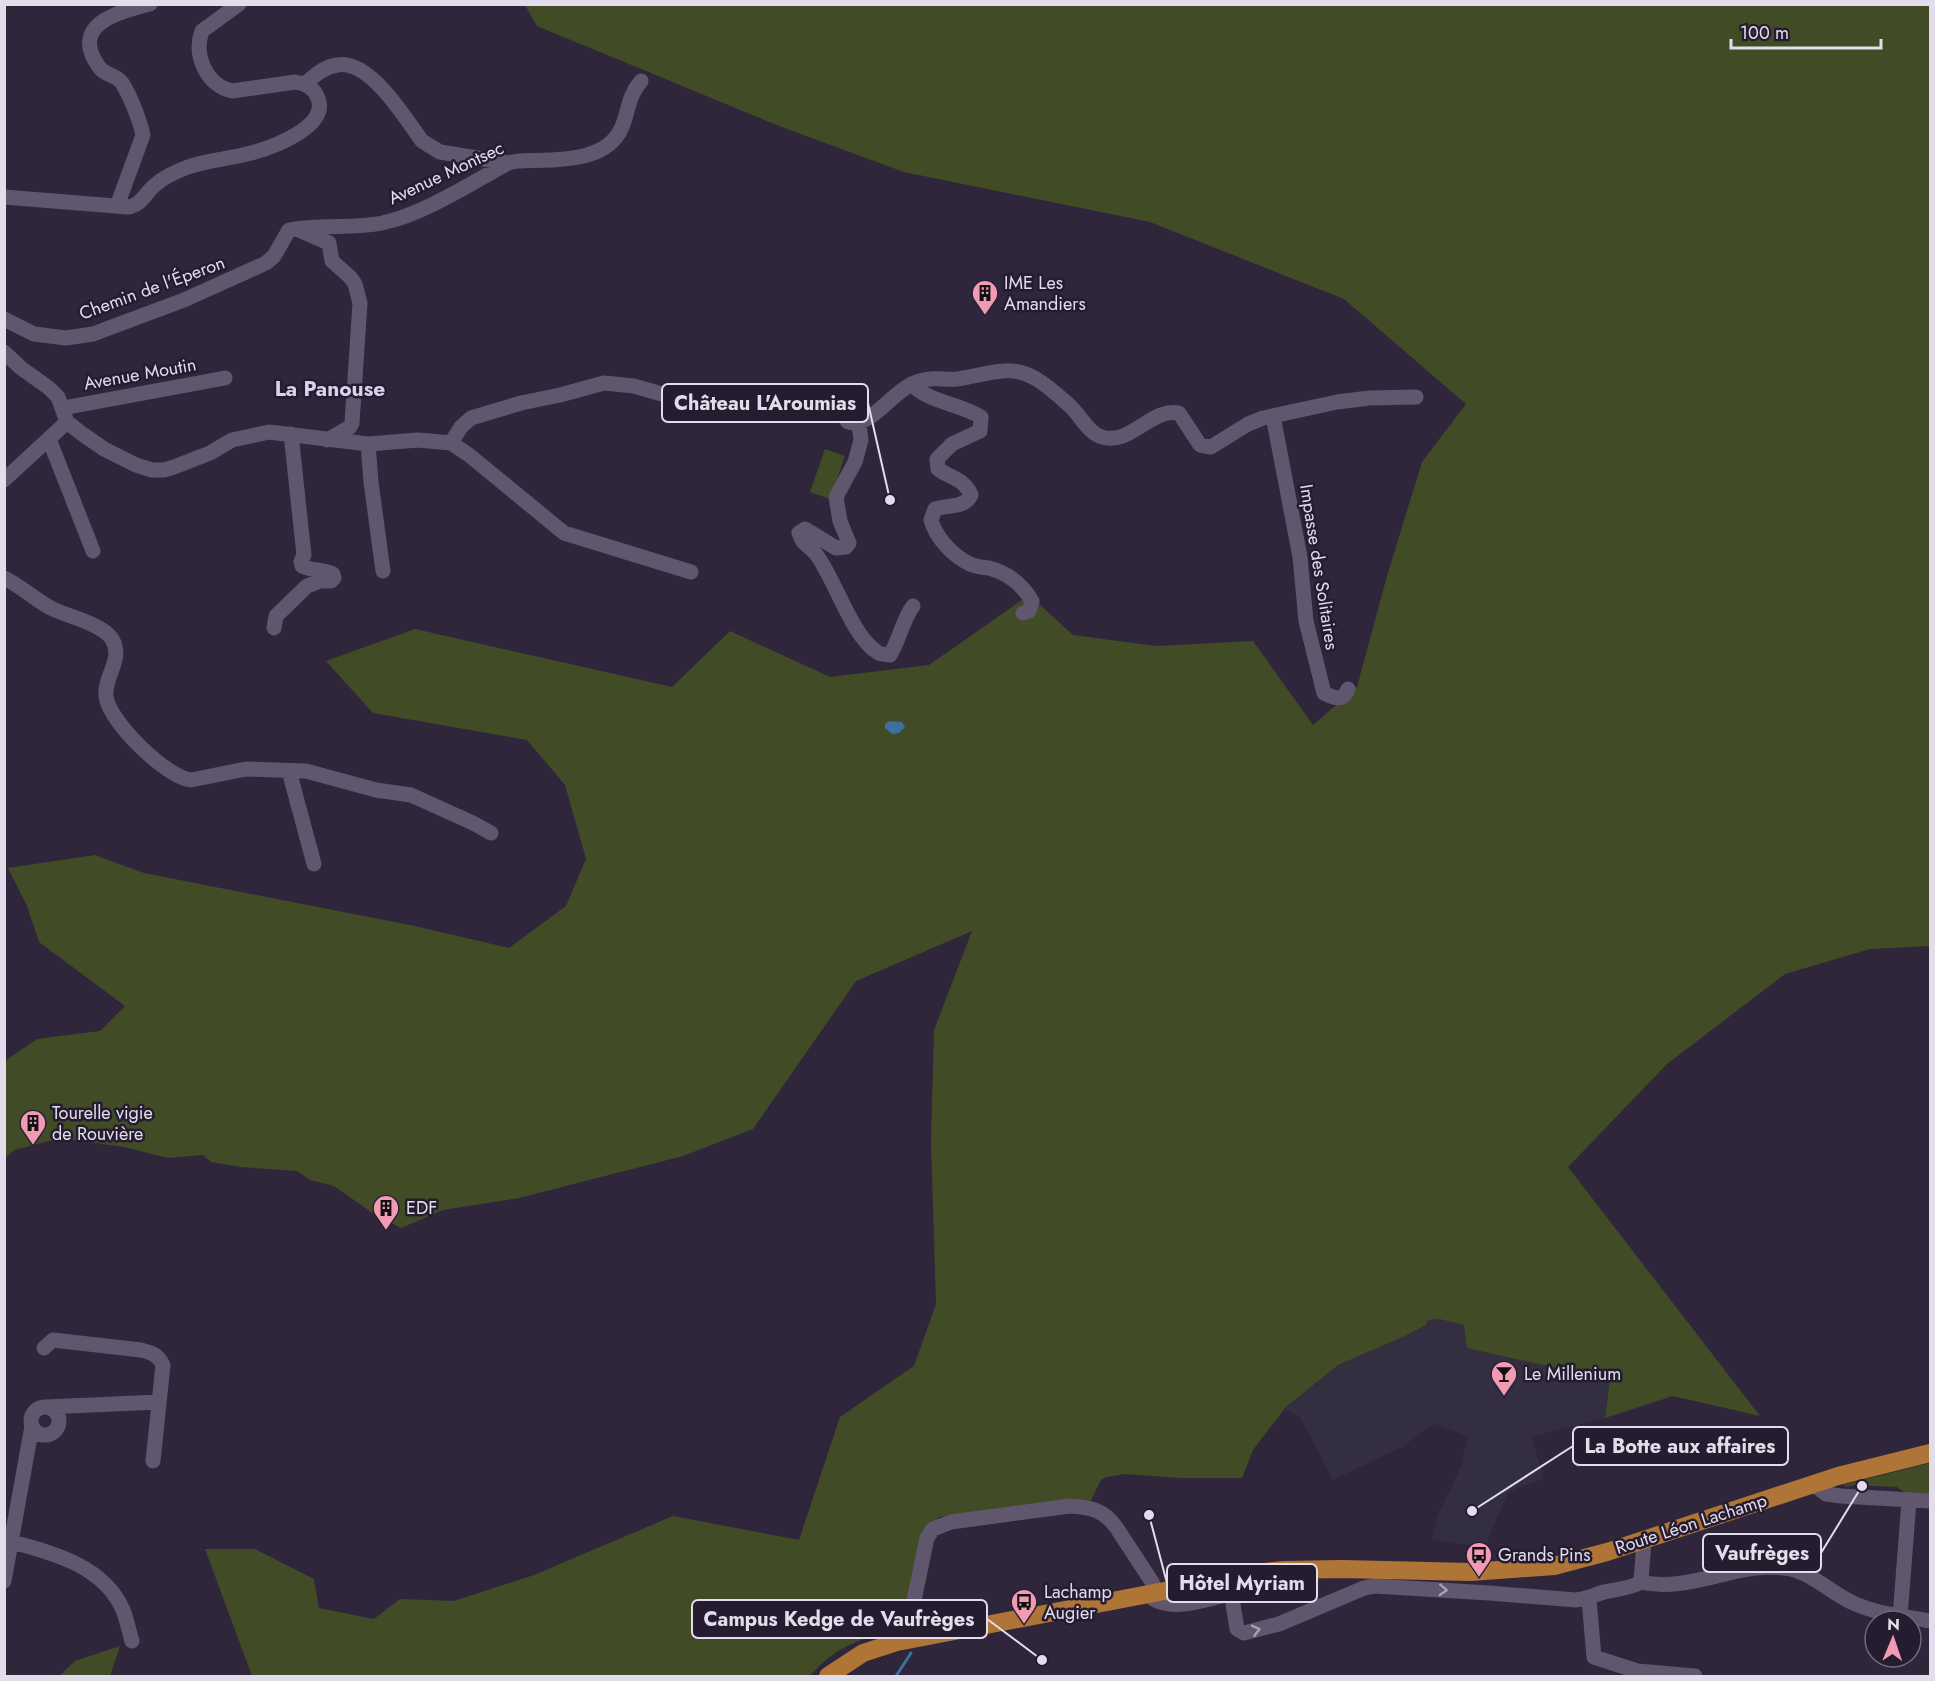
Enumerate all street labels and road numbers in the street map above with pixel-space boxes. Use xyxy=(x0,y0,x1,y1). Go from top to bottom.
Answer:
street label: Avenue Montsec xyxy=(384,135,508,211)
street label: Chemin de l'Éperon xyxy=(75,250,229,326)
street label: Avenue Moutin xyxy=(82,351,198,397)
street label: Impasse des Solitaires xyxy=(1293,482,1345,652)
street label: Route Léon Lachamp xyxy=(1612,1487,1770,1561)

